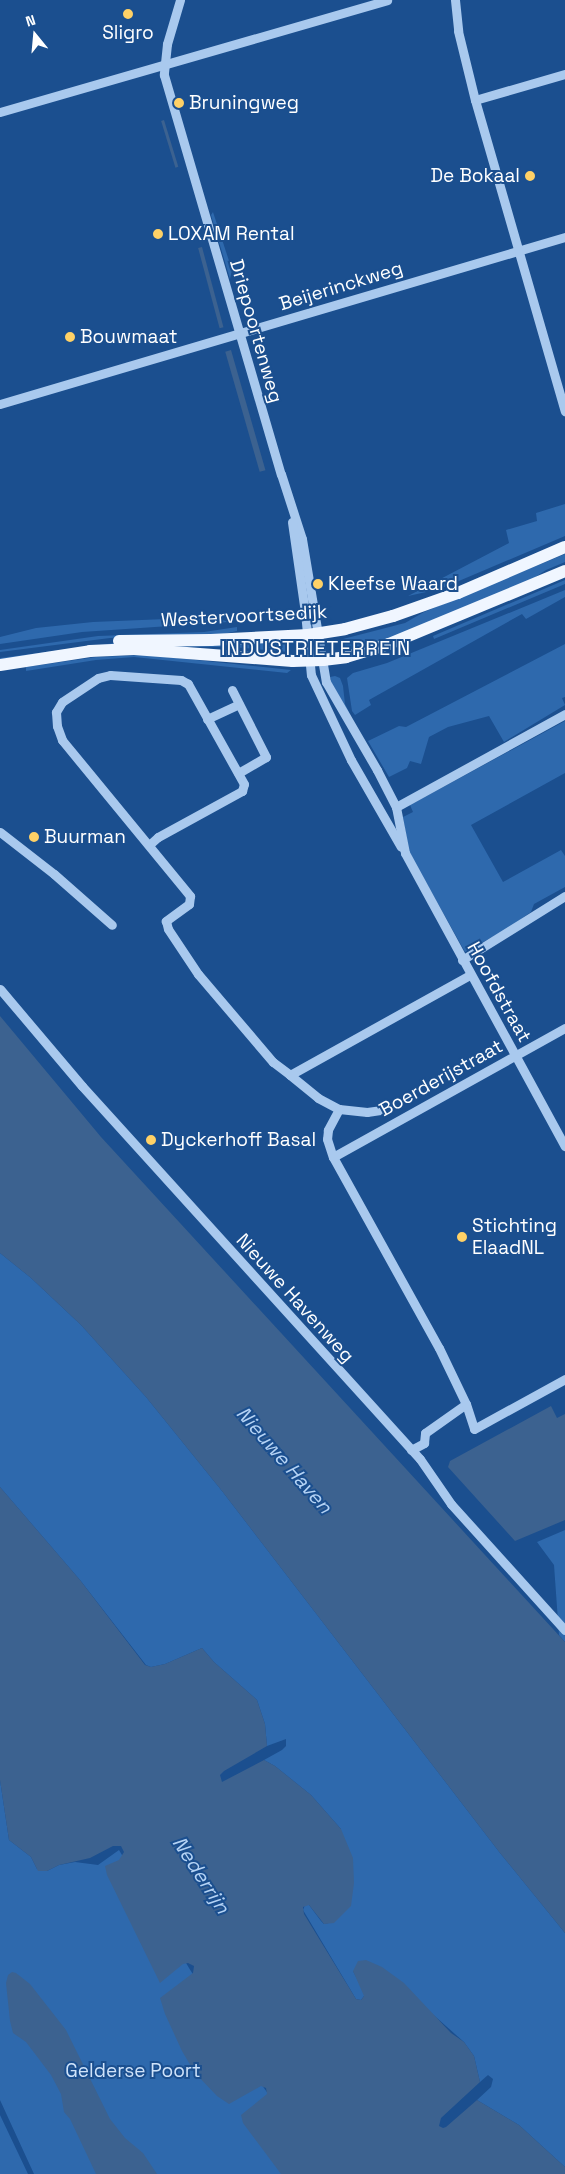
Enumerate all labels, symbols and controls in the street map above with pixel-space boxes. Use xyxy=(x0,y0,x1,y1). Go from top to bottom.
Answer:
marker: Sligro xyxy=(122,8,134,20)
north arrow xyxy=(10,10,60,60)
text: N xyxy=(23,11,38,31)
place label: Sligro xyxy=(102,22,154,44)
place label: Bruningweg xyxy=(189,92,299,114)
marker: Bruningweg xyxy=(173,97,185,109)
place label: De Bokaal xyxy=(430,165,520,187)
marker: De Bokaal xyxy=(524,170,536,182)
place label: LOXAM Rental xyxy=(168,223,295,245)
marker: LOXAM Rental xyxy=(152,228,164,240)
street label: Beijerinckweg xyxy=(276,256,406,316)
street label: Driepoortenweg xyxy=(225,257,287,405)
place label: Bouwmaat xyxy=(80,326,177,348)
marker: Bouwmaat xyxy=(64,331,76,343)
place label: Kleefse Waard xyxy=(328,573,458,595)
marker: Kleefse Waard xyxy=(312,578,324,590)
street label: Westervoortsedijk xyxy=(160,600,328,632)
district label: INDUSTRIETERREIN xyxy=(219,636,413,660)
place label: Buurman xyxy=(44,826,126,848)
marker: Buurman xyxy=(28,831,40,843)
street label: Hoofdstraat xyxy=(462,938,536,1046)
street label: Boerderijstraat xyxy=(375,1035,507,1121)
place label: Dyckerhoff Basal xyxy=(161,1129,316,1151)
marker: Dyckerhoff Basal xyxy=(145,1134,157,1146)
place label: Stichting ElaadNL xyxy=(472,1215,557,1259)
street label: Nieuwe Havenweg xyxy=(231,1229,359,1367)
marker: Stichting ElaadNL xyxy=(456,1231,468,1243)
water label: Nieuwe Haven xyxy=(231,1402,337,1518)
water label: Nederrijn xyxy=(167,1832,235,1918)
park label: Gelderse Poort xyxy=(65,2060,201,2082)

